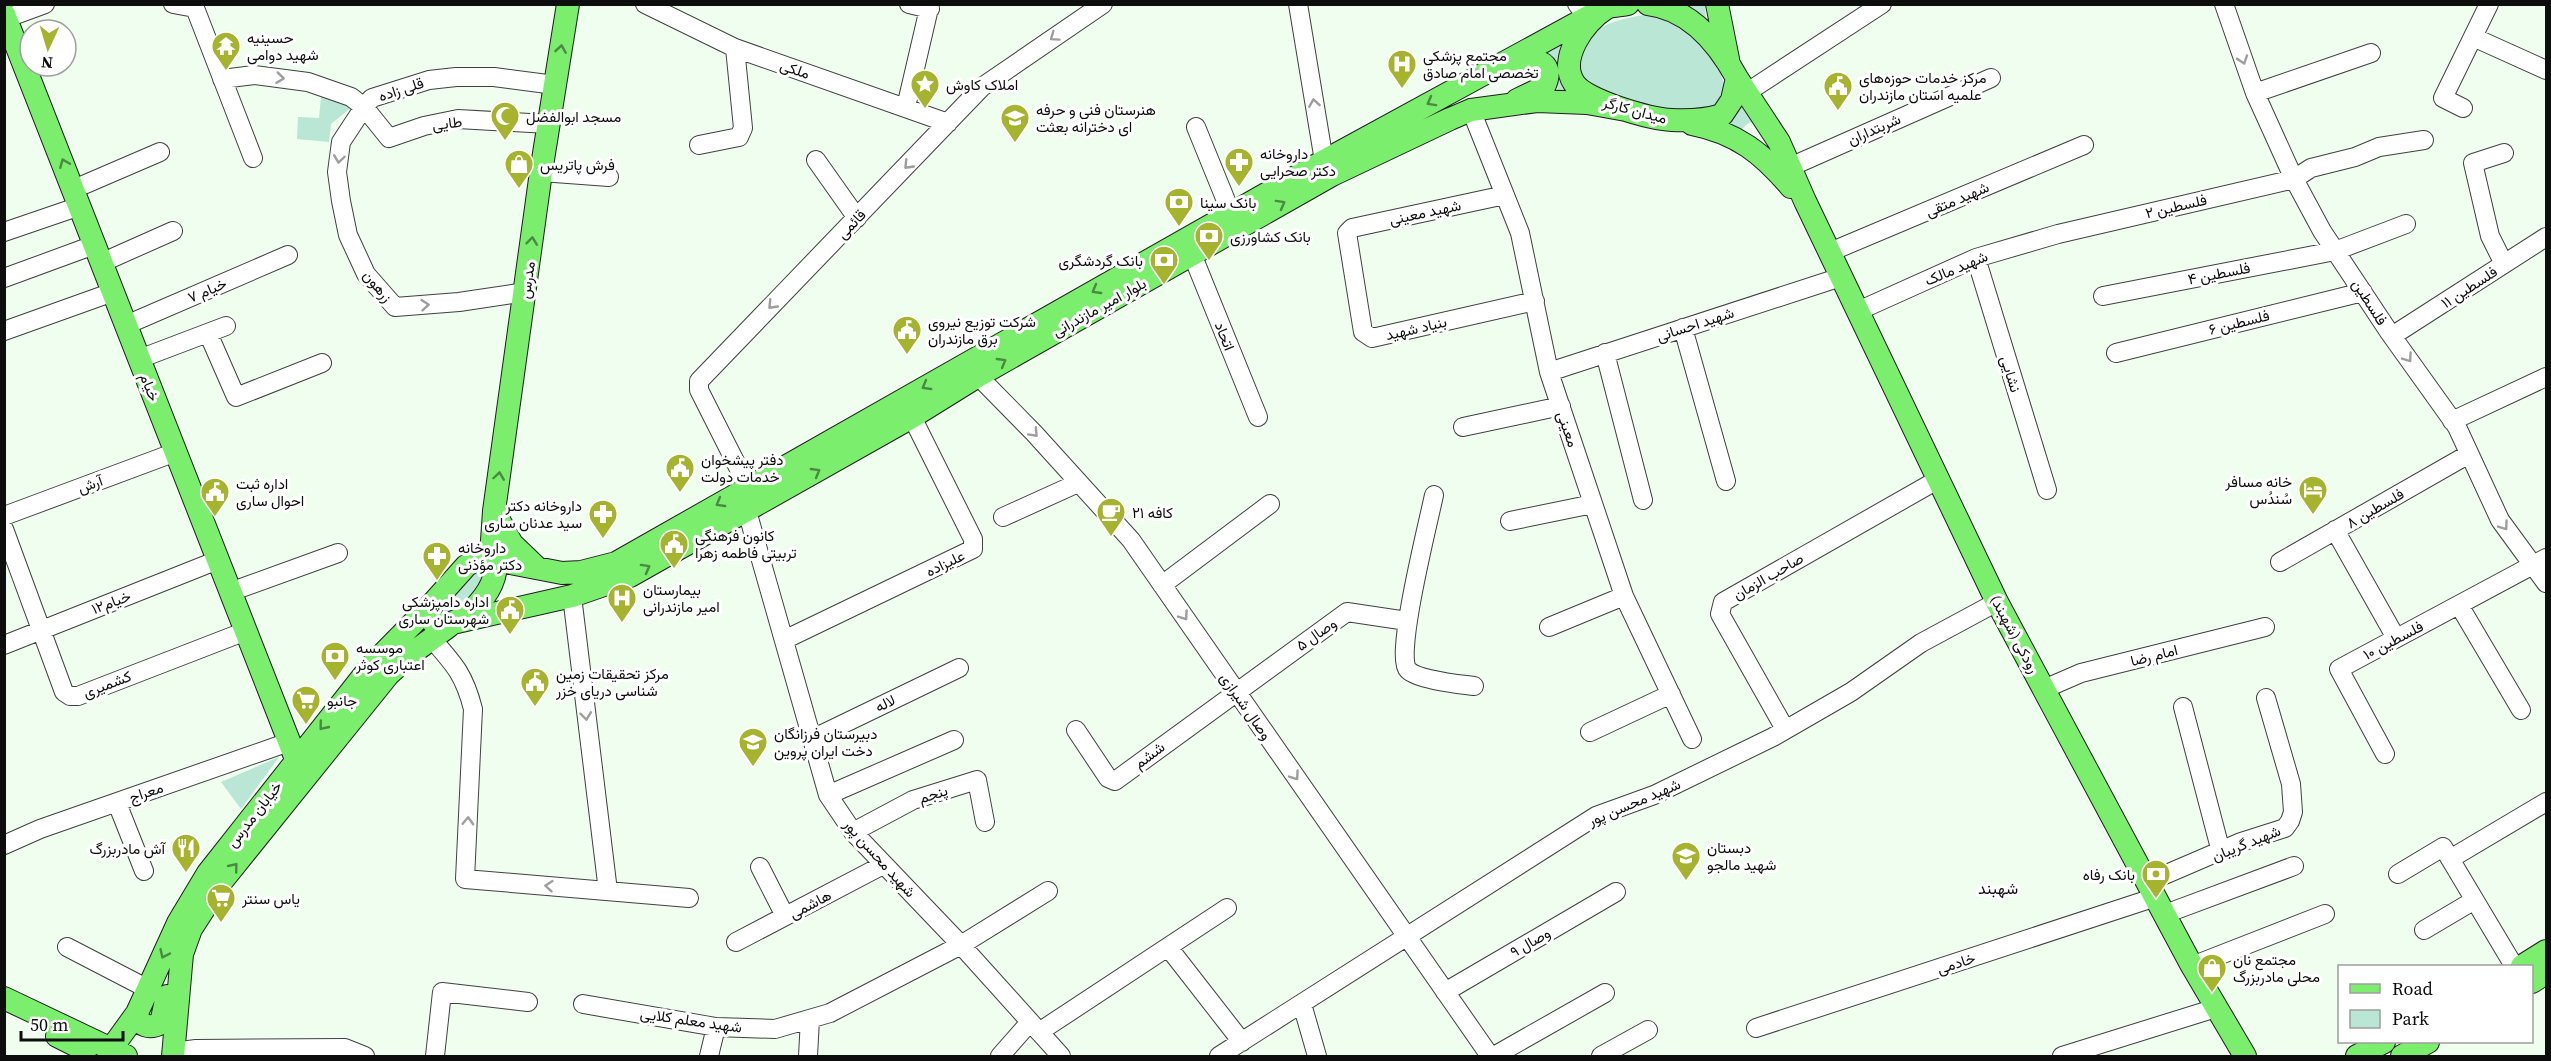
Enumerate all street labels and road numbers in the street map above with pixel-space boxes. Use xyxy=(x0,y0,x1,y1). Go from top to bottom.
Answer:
street label: ملکی xyxy=(777,54,813,84)
street label: قلی زاده xyxy=(376,72,427,106)
street label: میدان کارگر xyxy=(1600,91,1669,129)
street label: شربتداران xyxy=(1844,108,1904,150)
street label: طایی xyxy=(431,111,463,135)
street label: شهید متقی xyxy=(1922,176,1992,222)
street label: فلسطین ۲ xyxy=(2143,189,2209,223)
street label: شهید معینی xyxy=(1387,194,1463,230)
street label: قائمی xyxy=(832,204,870,244)
street label: شهید مالک xyxy=(1921,245,1991,291)
street label: فلسطین ۴ xyxy=(2186,257,2252,289)
street label: مدرس xyxy=(514,260,540,300)
street label: فلسطین ۱۱ xyxy=(2437,261,2501,313)
street label: زرهون xyxy=(358,265,398,307)
street label: خیام ۷ xyxy=(184,272,230,308)
street label: بلوار امیر مازندرانی xyxy=(1048,272,1150,342)
street label: فلسطین xyxy=(2347,275,2393,329)
street label: شهید احسانی xyxy=(1654,302,1737,346)
street label: فلسطین ۶ xyxy=(2206,304,2272,340)
street label: بنیاد شهید xyxy=(1383,311,1449,345)
street label: اتحاد xyxy=(1210,318,1240,354)
street label: نشایی xyxy=(1996,353,2026,395)
street label: خیام xyxy=(135,370,165,404)
street label: معینی xyxy=(1552,408,1584,450)
street label: آرش xyxy=(75,469,107,498)
street label: فلسطین ۸ xyxy=(2342,483,2408,533)
street label: علیزاده xyxy=(922,545,968,581)
street label: صاحب الزمان xyxy=(1729,547,1807,605)
street label: خیام۱۲ xyxy=(88,585,134,619)
street label: رودکی (شهبند) xyxy=(1985,591,2045,677)
street label: وصال ۵ xyxy=(1292,612,1340,656)
street label: فلسطین ۱۰ xyxy=(2359,615,2427,665)
street label: امام رضا xyxy=(2128,639,2180,671)
street label: کشمیری xyxy=(80,665,135,703)
street label: وصال شیرازی xyxy=(1215,668,1277,744)
street label: لاله xyxy=(871,689,899,717)
street label: ششم xyxy=(1129,736,1169,774)
street label: شهید محسن پور xyxy=(1584,773,1684,831)
street label: معراج xyxy=(126,776,166,809)
street label: خیابان مدرس xyxy=(221,776,287,852)
street label: پنجم xyxy=(916,779,950,809)
street label: شهید محسن پور xyxy=(839,814,921,902)
street label: شهید گریبان xyxy=(2208,820,2284,866)
street label: هاشمی xyxy=(785,884,835,924)
street label: وصال ۹ xyxy=(1506,922,1554,962)
street label: خادمی xyxy=(1934,947,1978,979)
street label: شهید معلم کلایی xyxy=(639,1002,743,1038)

